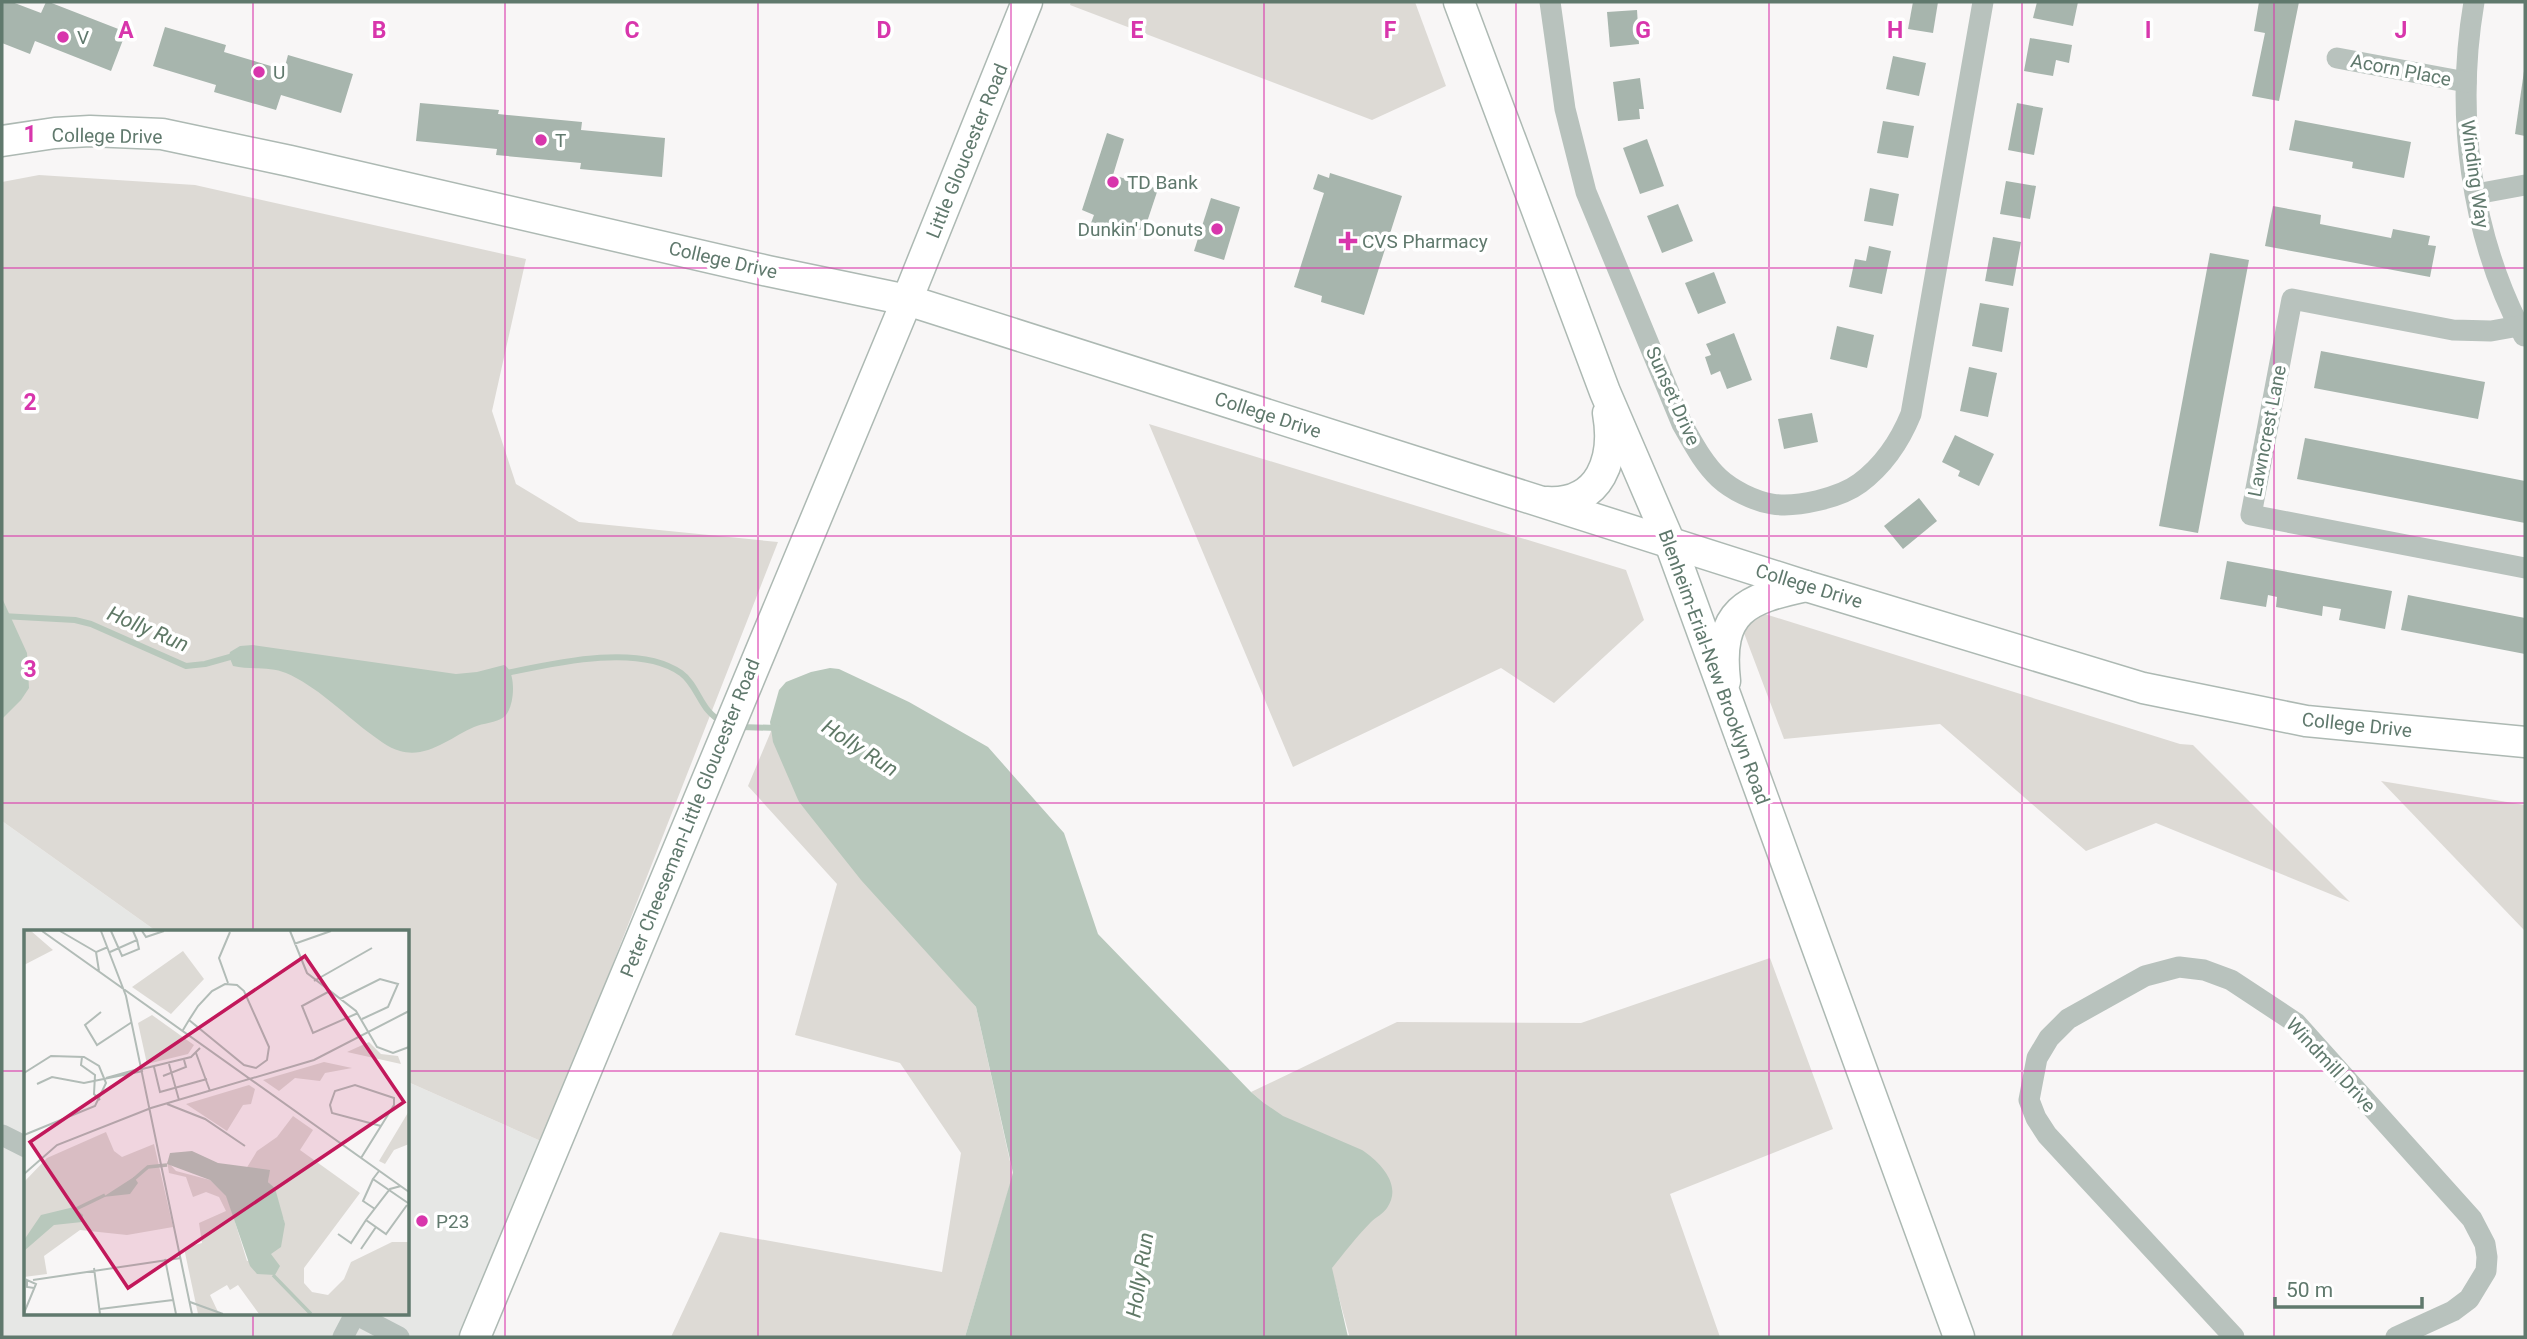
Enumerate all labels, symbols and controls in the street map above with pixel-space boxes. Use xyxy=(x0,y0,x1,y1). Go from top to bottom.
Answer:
text: A xyxy=(118,17,134,44)
text: B xyxy=(372,17,386,44)
text: C xyxy=(624,17,640,44)
text: D xyxy=(877,17,891,44)
text: E xyxy=(1131,17,1144,44)
text: F xyxy=(1384,17,1397,44)
text: G xyxy=(1635,17,1651,44)
text: H xyxy=(1887,17,1903,44)
text: I xyxy=(2145,17,2151,44)
text: J xyxy=(2395,17,2407,44)
place label: V xyxy=(77,26,89,49)
marker: V xyxy=(55,29,71,45)
street label: Acorn Place xyxy=(2349,49,2453,91)
street label: Little Gloucester Road xyxy=(921,60,1013,242)
place label: U xyxy=(273,61,285,84)
marker: U xyxy=(251,64,267,80)
street label: Winding Way xyxy=(2456,118,2494,230)
text: 1 xyxy=(23,121,37,148)
street label: College Drive xyxy=(51,124,163,148)
place label: T xyxy=(555,129,566,152)
marker: T xyxy=(533,132,549,148)
place label: TD Bank xyxy=(1127,171,1198,194)
marker: TD Bank xyxy=(1105,174,1121,190)
place label: Dunkin' Donuts xyxy=(1077,218,1203,241)
marker: Dunkin' Donuts xyxy=(1209,221,1225,237)
place label: CVS Pharmacy xyxy=(1362,230,1488,253)
marker: CVS Pharmacy xyxy=(1340,233,1356,249)
street label: College Drive xyxy=(666,236,780,284)
street label: Sunset Drive xyxy=(1641,343,1705,449)
street label: Lawncrest Lane xyxy=(2243,363,2291,499)
street label: College Drive xyxy=(1212,387,1324,443)
text: 2 xyxy=(23,389,37,416)
street label: Blenheim-Erial-New Brooklyn Road xyxy=(1653,527,1775,807)
street label: College Drive xyxy=(1753,559,1865,613)
water label: Holly Run xyxy=(104,601,192,657)
street label: Peter Cheeseman-Little Gloucester Road xyxy=(615,655,765,981)
text: 3 xyxy=(23,656,37,683)
street label: College Drive xyxy=(2301,708,2413,742)
water label: Holly Run xyxy=(817,715,903,781)
inset map xyxy=(24,930,410,1314)
street label: Windmill Drive xyxy=(2281,1013,2381,1117)
place label: P23 xyxy=(436,1210,469,1233)
marker: P23 xyxy=(414,1213,430,1229)
water label: Holly Run xyxy=(1121,1231,1159,1319)
scale bar xyxy=(2275,1266,2422,1310)
text: 50 m xyxy=(2286,1278,2333,1302)

